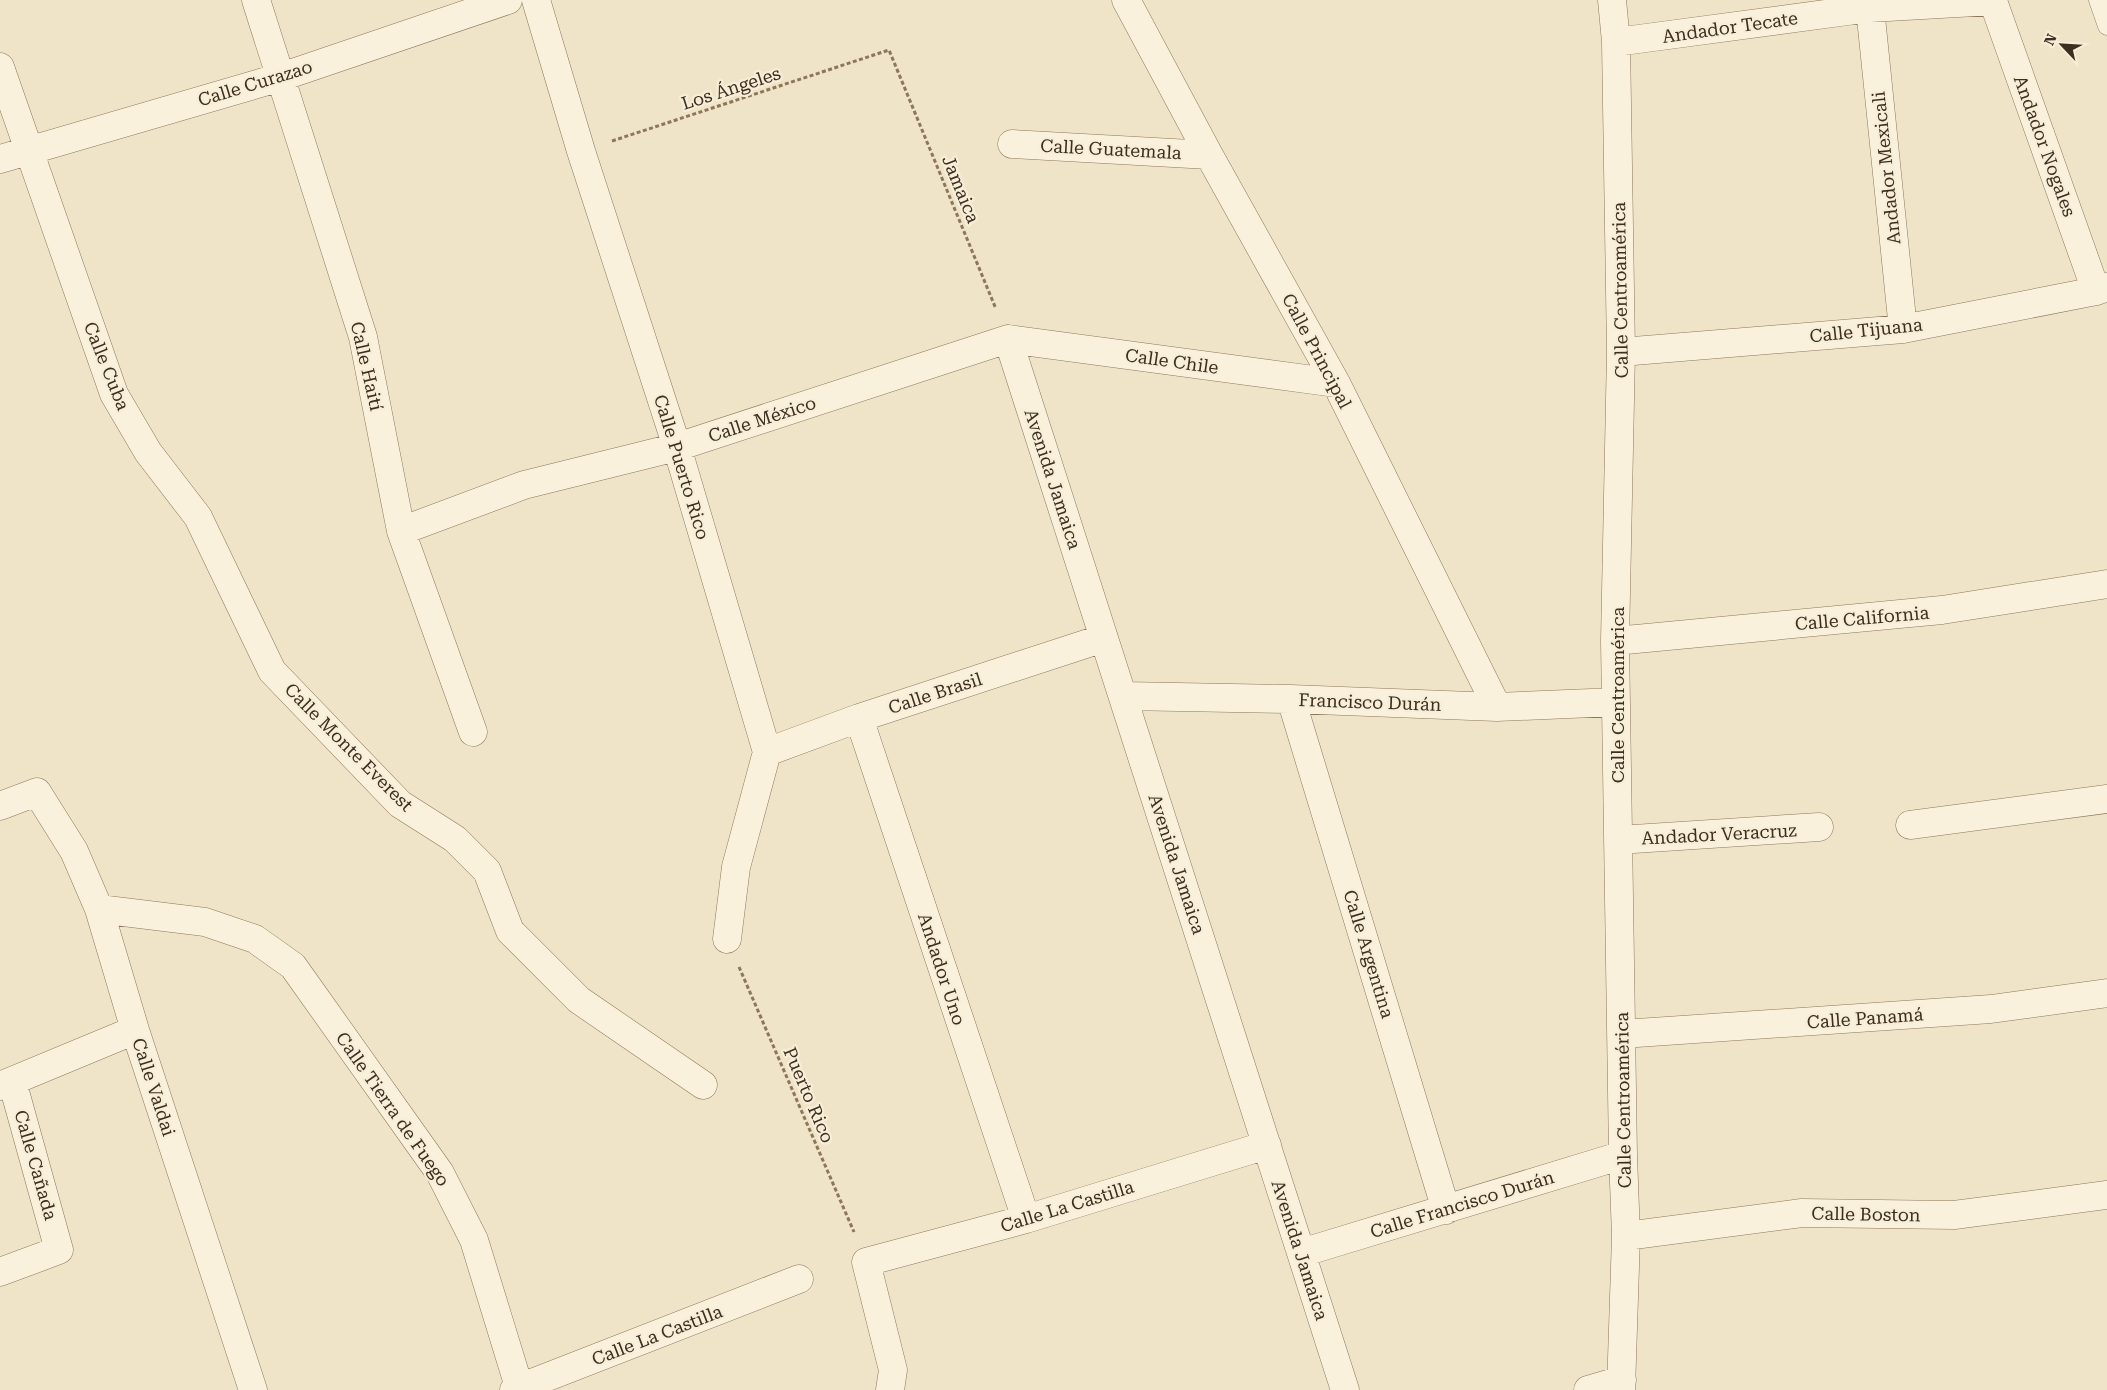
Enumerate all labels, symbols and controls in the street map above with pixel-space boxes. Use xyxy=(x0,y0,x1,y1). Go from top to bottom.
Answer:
street label: Andador Tecate xyxy=(1661,7,1799,47)
north arrow xyxy=(2037,20,2087,70)
text: N xyxy=(2041,31,2060,48)
street label: Calle Curazao xyxy=(195,56,315,110)
street label: Los Ángeles xyxy=(679,62,783,114)
street label: Andador Nogales xyxy=(2010,73,2080,219)
street label: Andador Mexicali xyxy=(1867,90,1904,246)
street label: Calle Guatemala xyxy=(1040,135,1182,163)
street label: Jamaica xyxy=(938,152,984,226)
street label: Calle Centroamérica xyxy=(1608,201,1632,378)
street label: Calle Principal xyxy=(1278,290,1356,413)
street label: Calle Tijuana xyxy=(1808,314,1924,346)
street label: Calle Cuba xyxy=(80,319,134,414)
street label: Calle Haití xyxy=(347,319,388,413)
street label: Calle Chile xyxy=(1124,344,1220,378)
street label: Calle Puerto Rico xyxy=(650,392,714,542)
street label: Calle México xyxy=(705,392,819,446)
street label: Avenida Jamaica xyxy=(1020,406,1086,552)
street label: Calle California xyxy=(1794,602,1930,634)
street label: Calle Centroamérica xyxy=(1607,606,1628,783)
street label: Calle Brasil xyxy=(886,668,985,718)
street label: Calle Monte Everest xyxy=(281,679,418,816)
street label: Francisco Durán xyxy=(1298,689,1442,715)
street label: Avenida Jamaica xyxy=(1144,791,1210,937)
street label: Andador Veracruz xyxy=(1641,819,1798,849)
street label: Calle Argentina xyxy=(1340,887,1399,1021)
street label: Andador Uno xyxy=(914,910,970,1028)
street label: Calle Panamá xyxy=(1806,1003,1924,1033)
street label: Calle Centroamérica xyxy=(1611,1011,1635,1188)
street label: Calle Tierra de Fuego xyxy=(332,1028,454,1190)
street label: Calle Valdai xyxy=(128,1035,180,1139)
street label: Puerto Rico xyxy=(779,1044,839,1146)
street label: Calle Cañada xyxy=(10,1108,62,1223)
street label: Calle Francisco Durán xyxy=(1368,1166,1557,1242)
street label: Calle La Castilla xyxy=(998,1176,1136,1236)
street label: Avenida Jamaica xyxy=(1267,1177,1333,1323)
street label: Calle Boston xyxy=(1811,1203,1921,1225)
street label: Calle La Castilla xyxy=(589,1300,726,1370)

